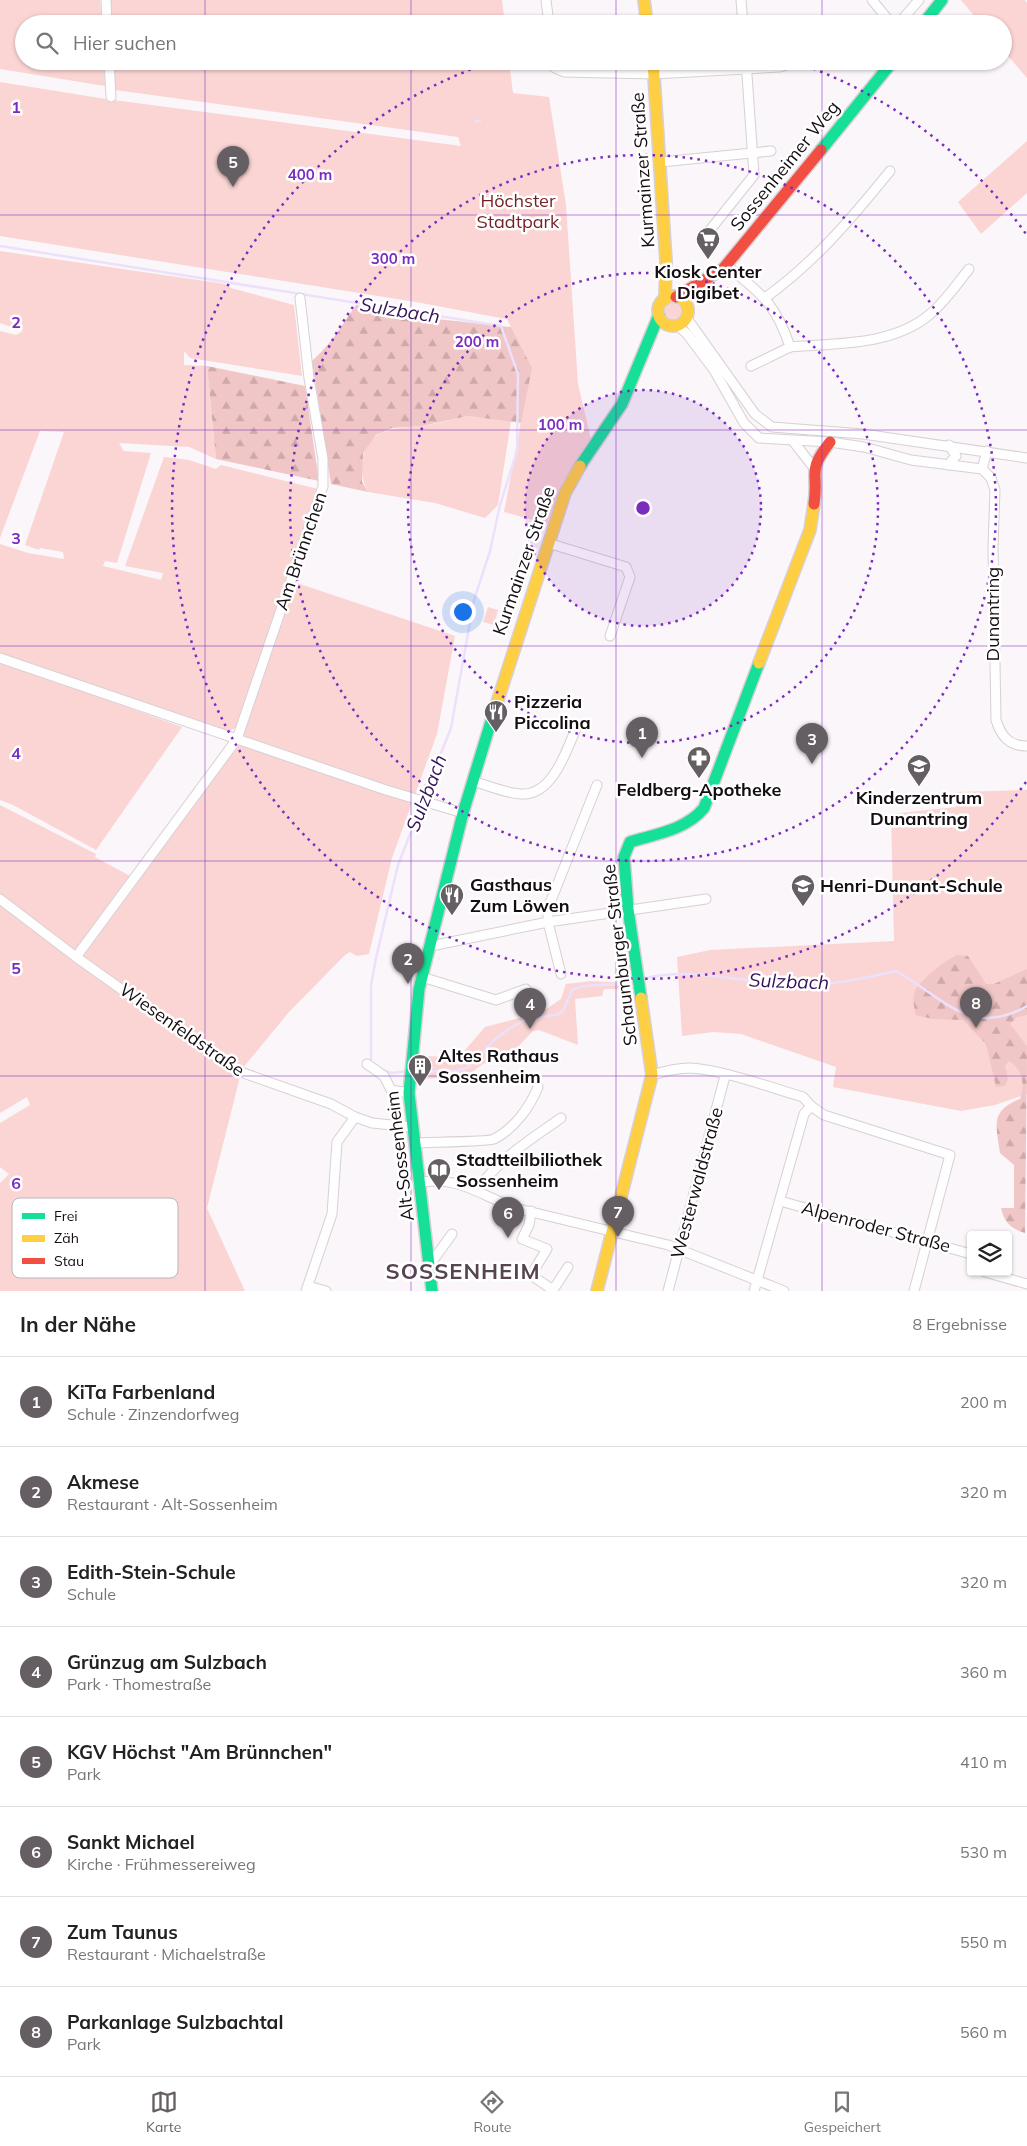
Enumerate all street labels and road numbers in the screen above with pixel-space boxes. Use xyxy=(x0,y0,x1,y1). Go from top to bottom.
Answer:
street label: Kurmainzer Straße xyxy=(626,92,659,248)
street label: Sossenheimer Weg xyxy=(725,96,844,235)
street label: Kurmainzer Straße xyxy=(487,483,560,638)
street label: Am Brünnchen xyxy=(270,489,332,613)
street label: Dunantring xyxy=(981,567,1004,661)
street label: Schaumburger Straße xyxy=(597,863,642,1047)
street label: Wiesenfeldstraße xyxy=(115,978,249,1081)
street label: Alt-Sossenheim xyxy=(380,1090,419,1223)
street label: Westerwaldstraße xyxy=(665,1105,728,1261)
street label: Alpenroder Straße xyxy=(799,1196,953,1257)

